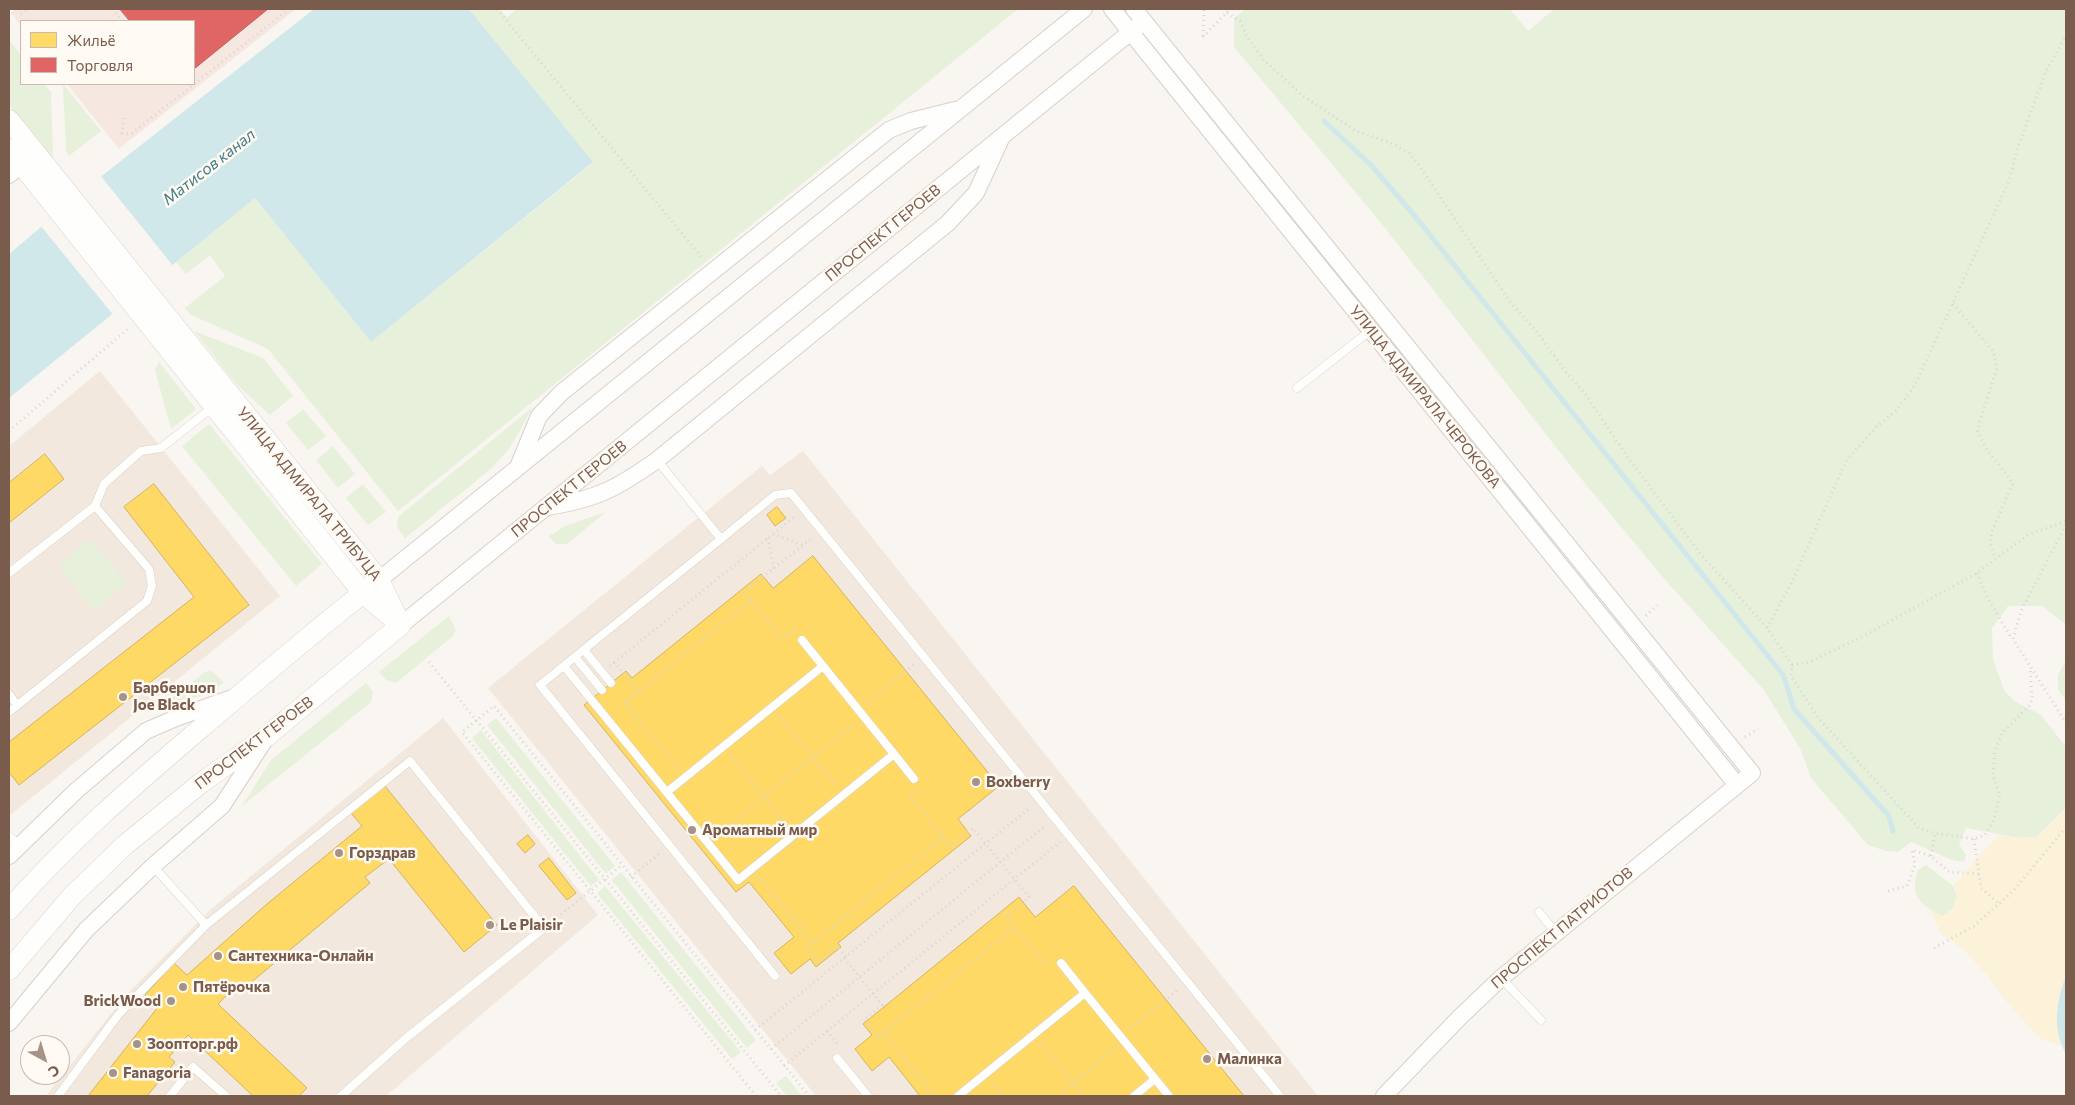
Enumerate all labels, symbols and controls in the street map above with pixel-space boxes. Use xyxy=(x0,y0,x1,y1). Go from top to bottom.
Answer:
legend xyxy=(20,20,195,85)
text: Жильё xyxy=(67,31,115,49)
text: Торговля xyxy=(67,56,133,74)
water label: Матисов канал xyxy=(159,125,259,209)
street label: ПРОСПЕКТ ГЕРОЕВ xyxy=(822,181,944,285)
street label: УЛИЦА АДМИРАЛА ЧЕРОКОВА xyxy=(1346,302,1504,492)
street label: УЛИЦА АДМИРАЛА ТРИБУЦА xyxy=(233,403,385,585)
street label: ПРОСПЕКТ ГЕРОЕВ xyxy=(508,437,630,541)
place label: Барбершоп Joe Black xyxy=(133,679,215,714)
marker: Барбершоп Joe Black xyxy=(117,691,129,703)
street label: ПРОСПЕКТ ГЕРОЕВ xyxy=(191,693,317,793)
place label: Boxberry xyxy=(986,773,1050,791)
marker: Boxberry xyxy=(970,776,982,788)
place label: Ароматный мир xyxy=(702,821,817,839)
marker: Ароматный мир xyxy=(686,824,698,836)
place label: Горздрав xyxy=(349,844,416,862)
marker: Горздрав xyxy=(333,847,345,859)
street label: ПРОСПЕКТ ПАТРИОТОВ xyxy=(1488,864,1636,992)
place label: Le Plaisir xyxy=(500,916,563,934)
marker: Le Plaisir xyxy=(484,919,496,931)
place label: Сантехника-Онлайн xyxy=(228,947,374,965)
marker: Сантехника-Онлайн xyxy=(212,950,224,962)
place label: Пятёрочка xyxy=(193,978,270,996)
marker: Пятёрочка xyxy=(177,981,189,993)
place label: BrickWood xyxy=(83,992,161,1010)
marker: BrickWood xyxy=(165,995,177,1007)
north arrow xyxy=(20,1035,70,1085)
place label: Зоопторг.рф xyxy=(147,1035,238,1053)
marker: Зоопторг.рф xyxy=(131,1038,143,1050)
place label: Малинка xyxy=(1217,1050,1282,1068)
marker: Малинка xyxy=(1201,1053,1213,1065)
text: С xyxy=(45,1062,63,1081)
place label: Fanagoria xyxy=(123,1064,191,1082)
marker: Fanagoria xyxy=(107,1067,119,1079)

